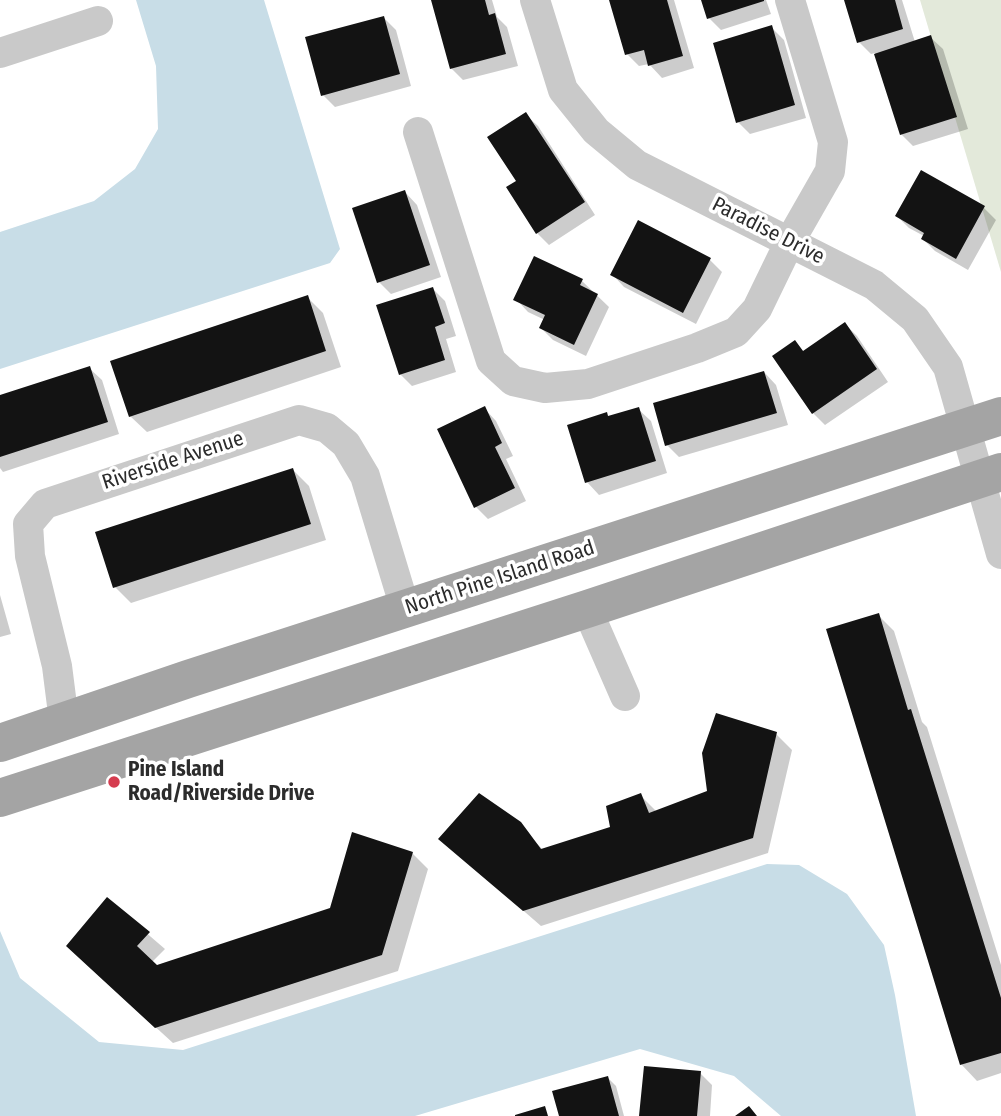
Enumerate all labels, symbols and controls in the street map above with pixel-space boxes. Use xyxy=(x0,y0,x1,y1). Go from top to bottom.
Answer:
street label: Paradise Drive xyxy=(708,192,828,270)
street label: Riverside Avenue xyxy=(99,426,247,496)
street label: North Pine Island Road xyxy=(402,535,598,621)
place label: Pine Island Road/Riverside Drive xyxy=(128,757,314,807)
marker: Pine Island Road/Riverside Drive xyxy=(106,774,122,790)

